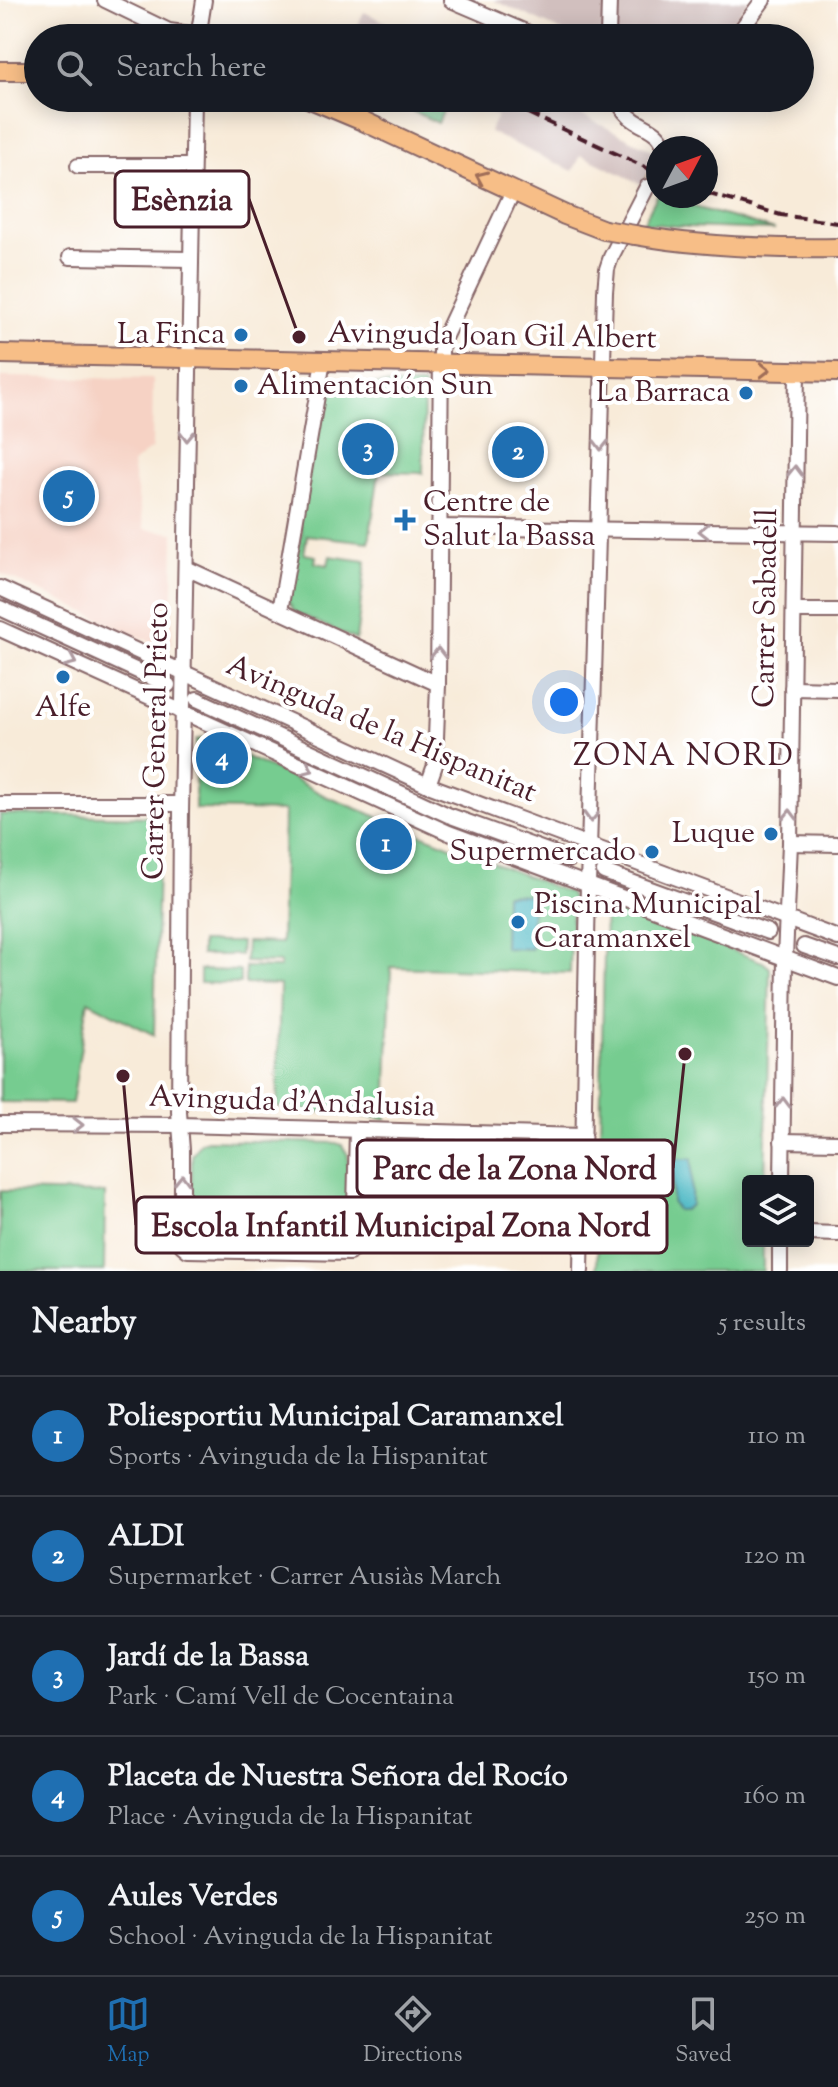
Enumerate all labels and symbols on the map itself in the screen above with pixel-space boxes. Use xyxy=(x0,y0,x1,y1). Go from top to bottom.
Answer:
north arrow xyxy=(646,136,718,208)
callout: Esènzia xyxy=(115,171,249,227)
one-way arrow xyxy=(475,171,489,187)
text: Esènzia xyxy=(131,179,233,225)
street label: Avinguda Joan Gil Albert xyxy=(327,313,657,361)
place label: La Finca xyxy=(117,314,225,357)
marker: La Finca xyxy=(232,326,250,344)
one-way arrow xyxy=(759,362,772,379)
place label: Alimentación Sun xyxy=(257,365,493,408)
place label: La Barraca xyxy=(596,372,730,415)
marker: Alimentación Sun xyxy=(232,377,250,395)
marker: La Barraca xyxy=(737,384,755,402)
pin: 3 xyxy=(342,419,394,479)
pin: 2 xyxy=(492,422,544,482)
one-way arrow xyxy=(179,430,196,443)
one-way arrow xyxy=(592,439,609,452)
one-way arrow xyxy=(787,464,804,477)
pin: 5 xyxy=(43,466,95,526)
place label: Centre de Salut la Bassa xyxy=(423,482,596,559)
street label: Carrer Sabadell xyxy=(744,508,790,708)
marker: Centre de Salut la Bassa xyxy=(394,509,416,531)
one-way arrow xyxy=(697,522,710,540)
street label: Carrer General Prieto xyxy=(133,602,181,880)
street label: Avinguda de la Hispanitat xyxy=(219,645,543,815)
one-way arrow xyxy=(429,646,447,659)
one-way arrow xyxy=(63,651,77,667)
marker: Alfe xyxy=(54,668,72,686)
your location xyxy=(544,682,584,722)
place label: Alfe xyxy=(35,687,91,730)
pin: 4 xyxy=(196,728,248,788)
district label: ZONA NORD xyxy=(573,734,795,780)
one-way arrow xyxy=(299,759,314,775)
one-way arrow xyxy=(781,808,799,821)
one-way arrow xyxy=(582,811,599,824)
place label: Luque xyxy=(672,813,755,856)
pin: 1 xyxy=(360,814,412,874)
marker: Luque xyxy=(762,825,780,843)
place label: Supermercado xyxy=(449,831,636,874)
marker: Supermercado xyxy=(643,843,661,861)
place label: Piscina Municipal Caramanxel xyxy=(534,884,762,961)
marker: Piscina Municipal Caramanxel xyxy=(509,913,527,931)
street label: Avinguda d'Andalusia xyxy=(148,1077,436,1129)
one-way arrow xyxy=(774,1096,792,1109)
one-way arrow xyxy=(72,1116,85,1133)
callout: Parc de la Zona Nord xyxy=(357,1140,673,1196)
text: Parc de la Zona Nord xyxy=(373,1148,657,1194)
one-way arrow xyxy=(173,1173,190,1186)
callout: Escola Infantil Municipal Zona Nord xyxy=(136,1197,667,1253)
text: Escola Infantil Municipal Zona Nord xyxy=(151,1205,651,1251)

